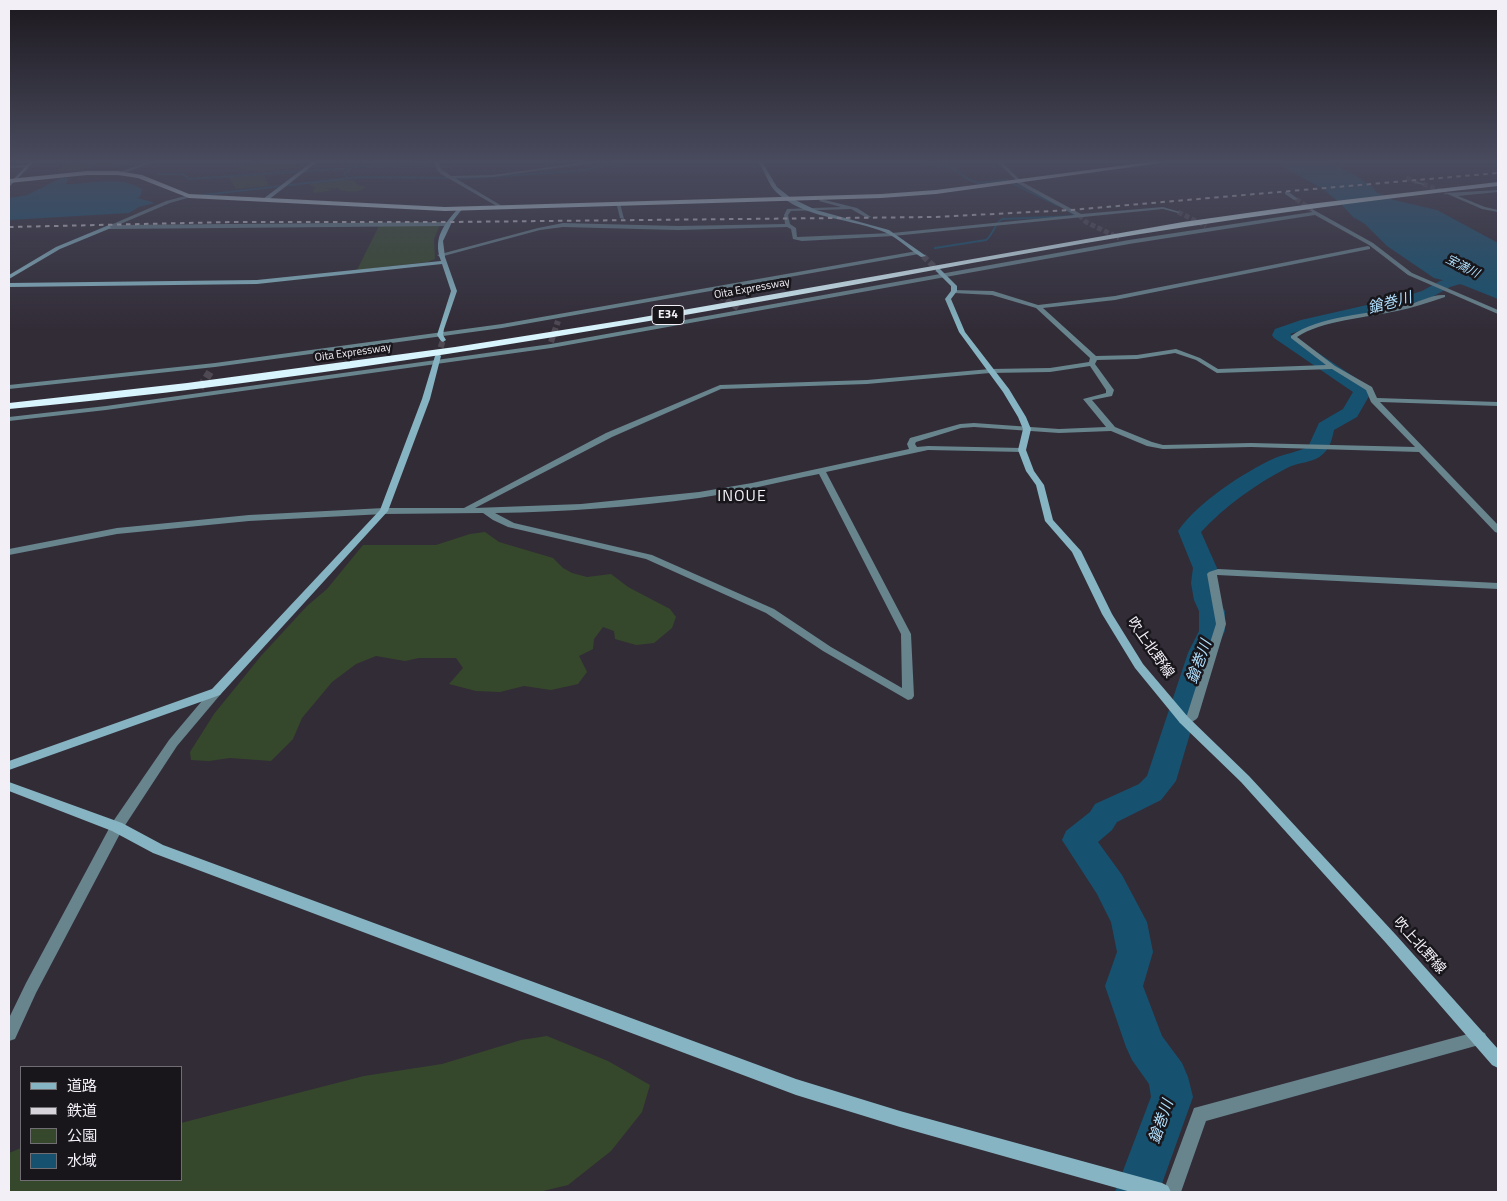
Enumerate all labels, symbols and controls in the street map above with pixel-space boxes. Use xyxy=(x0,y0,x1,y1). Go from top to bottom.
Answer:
water label: 宝満川 xyxy=(1443,252,1481,282)
street label: Oita Expressway xyxy=(713,276,791,302)
water label: 鎗巻川 xyxy=(1366,289,1414,319)
road number: E34 xyxy=(652,306,684,324)
street label: Oita Expressway xyxy=(314,341,392,365)
district label: INOUE xyxy=(717,487,767,507)
street label: 吹上北野線 xyxy=(1123,615,1177,681)
water label: 鎗巻川 xyxy=(1184,638,1216,686)
street label: 吹上北野線 xyxy=(1389,914,1449,978)
legend xyxy=(20,1066,182,1181)
text: 道路 xyxy=(67,1074,97,1097)
water label: 鎗巻川 xyxy=(1146,1098,1178,1146)
text: 鉄道 xyxy=(67,1099,97,1122)
text: 公園 xyxy=(67,1124,97,1147)
text: 水域 xyxy=(67,1149,97,1172)

